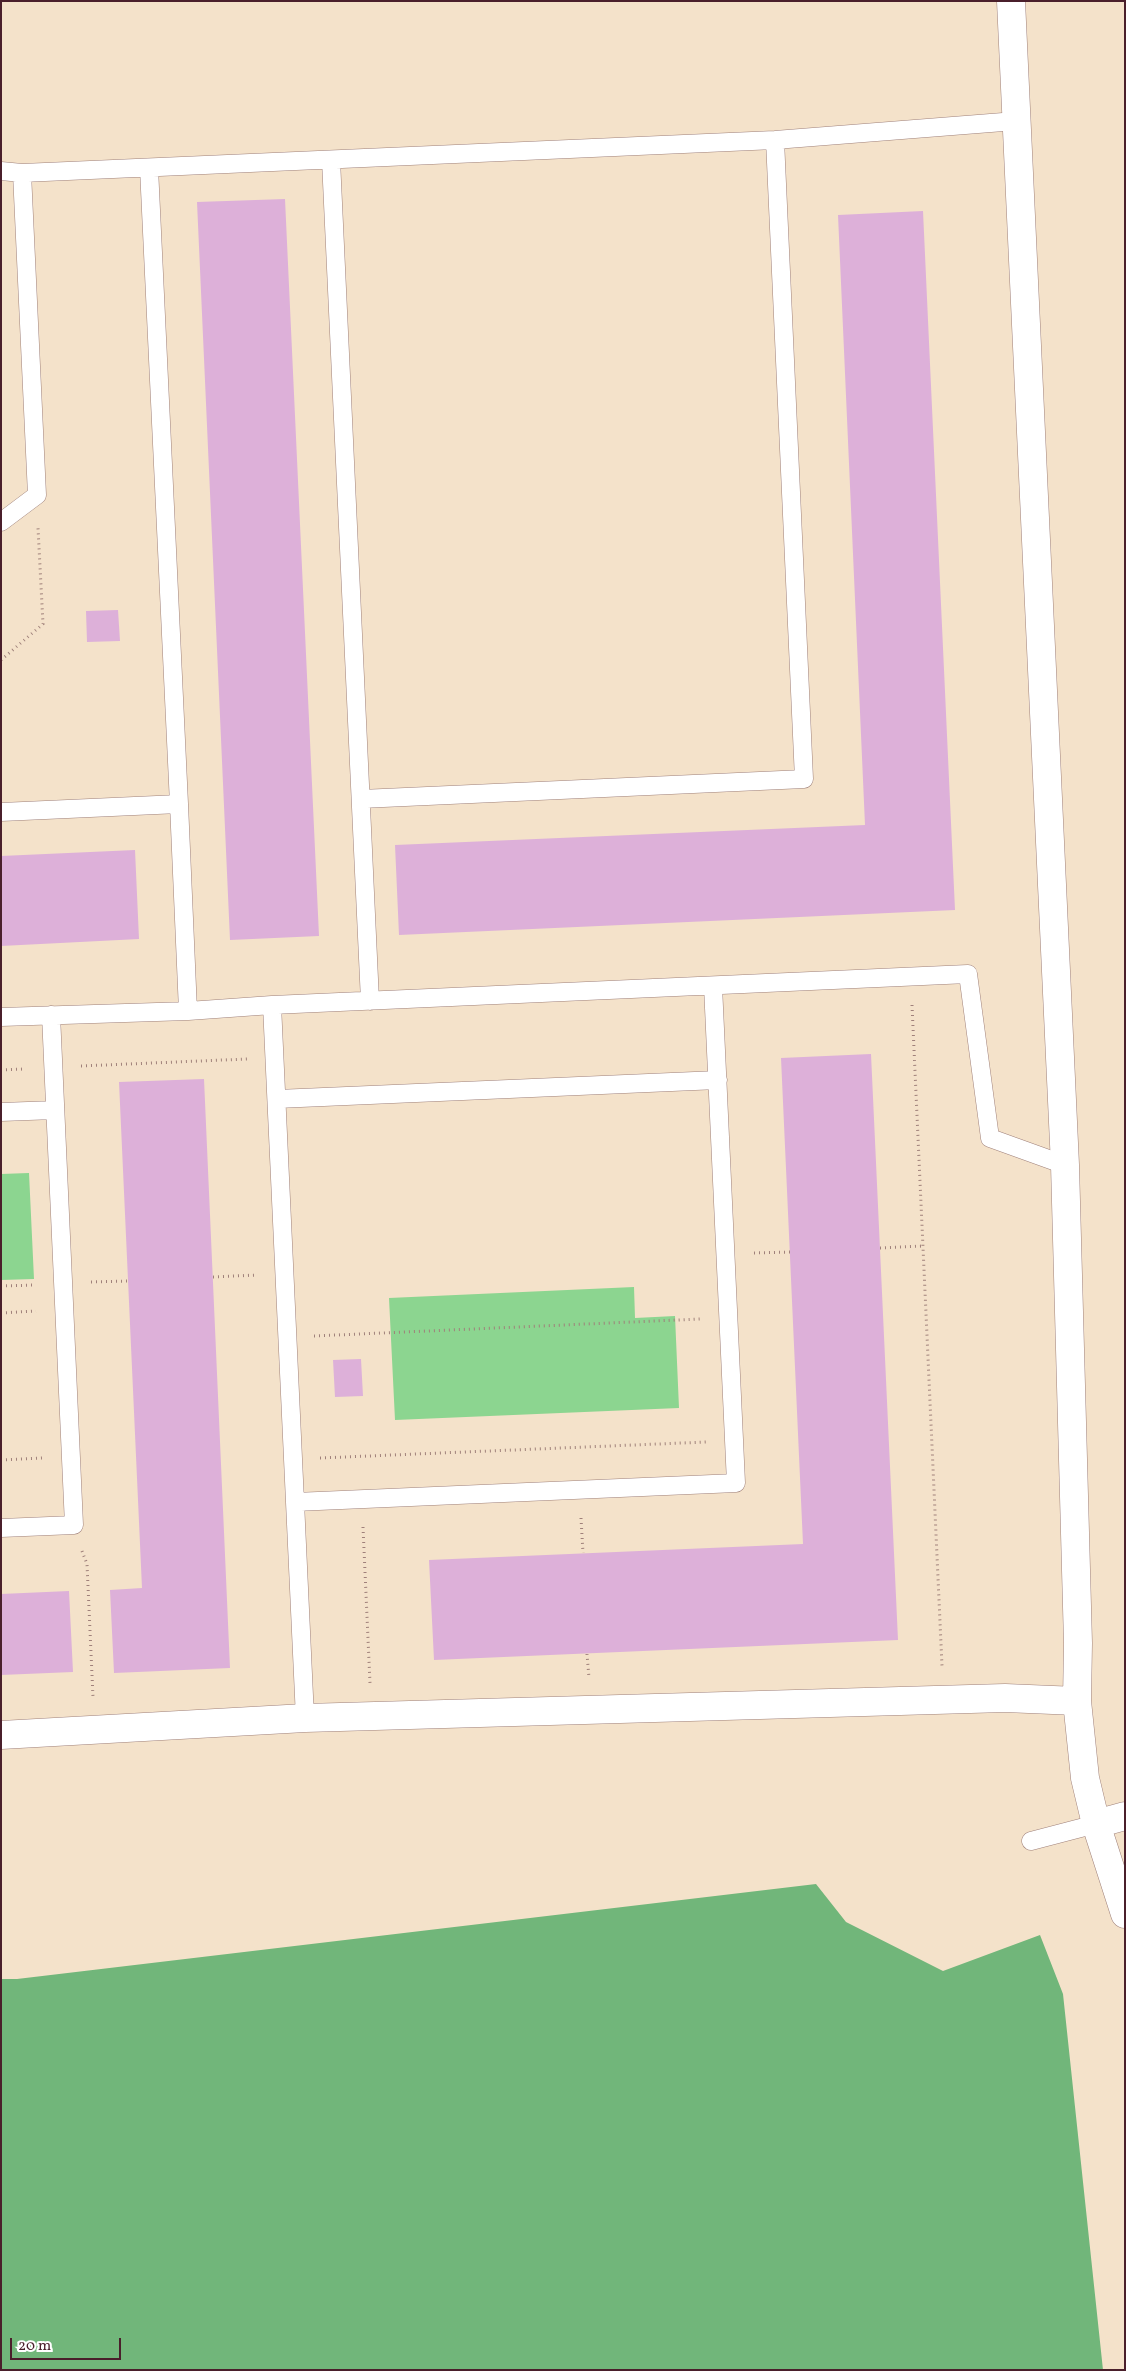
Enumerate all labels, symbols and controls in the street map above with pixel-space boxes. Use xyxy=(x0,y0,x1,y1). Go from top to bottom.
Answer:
scale bar xyxy=(12,2328,124,2360)
text: 20 m xyxy=(18,2336,51,2357)

